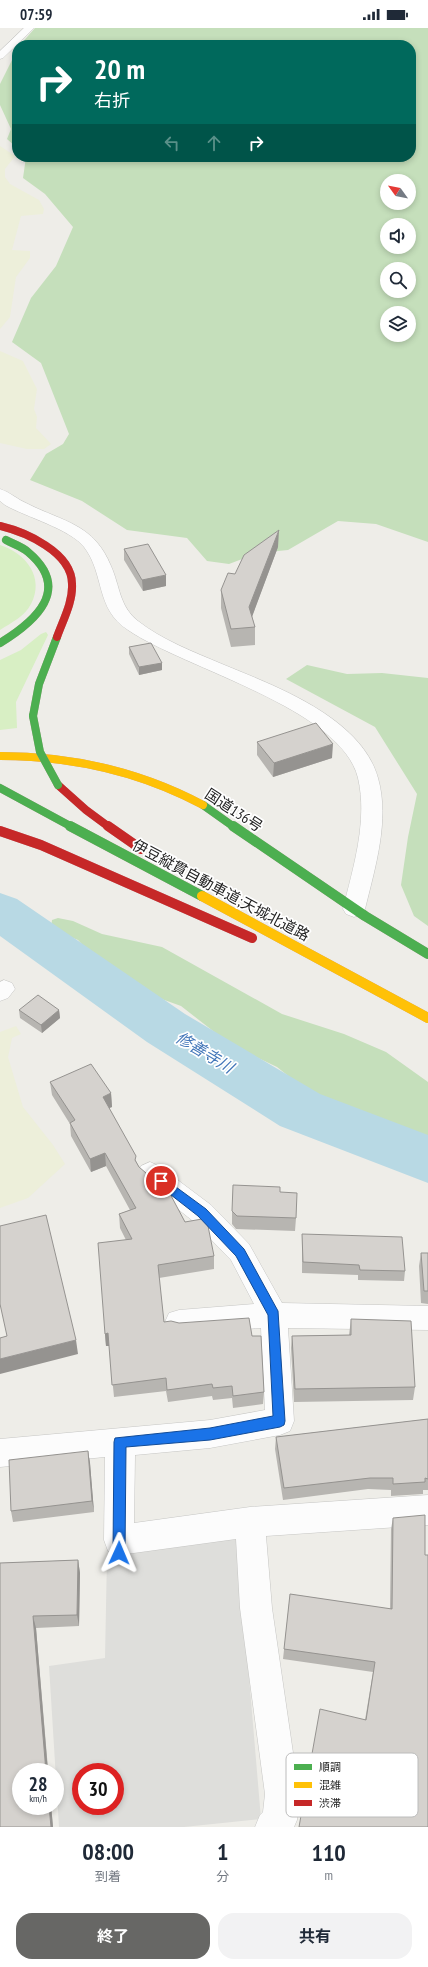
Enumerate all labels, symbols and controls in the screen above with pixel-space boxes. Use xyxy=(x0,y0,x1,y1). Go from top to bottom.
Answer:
text: 07:59 xyxy=(20,5,52,24)
text: 20 m xyxy=(94,50,145,87)
icon: right xyxy=(28,56,80,108)
text: 右折 xyxy=(94,89,130,112)
icon: left xyxy=(161,132,183,154)
icon: ahead xyxy=(203,132,225,154)
icon: right xyxy=(245,132,267,154)
north arrow xyxy=(380,174,416,210)
map controls xyxy=(380,174,416,342)
button: sound xyxy=(380,218,416,254)
button: search xyxy=(380,262,416,298)
button: layers xyxy=(380,306,416,342)
street label: 国道136号 xyxy=(201,784,267,836)
street label: 伊豆縦貫自動車道;天城北道路 xyxy=(129,835,313,945)
water label: 修善寺川 xyxy=(172,1027,239,1078)
pin xyxy=(144,1164,178,1198)
icon: arrive xyxy=(150,1170,172,1192)
position arrow xyxy=(98,1532,140,1574)
legend xyxy=(286,1753,418,1817)
text: 順調 xyxy=(319,1760,341,1774)
speed limit sign: 30 xyxy=(72,1763,124,1815)
text: 28 xyxy=(28,1771,48,1797)
text: 混雑 xyxy=(319,1778,341,1792)
text: km/h xyxy=(29,1792,47,1805)
text: 渋滞 xyxy=(319,1796,341,1810)
text: 08:00 xyxy=(82,1836,134,1867)
text: 1 xyxy=(217,1836,228,1867)
text: 110 xyxy=(311,1837,346,1868)
text: m xyxy=(324,1867,333,1884)
text: 到着 xyxy=(95,1868,121,1885)
text: 分 xyxy=(216,1868,229,1885)
button: 終了 xyxy=(16,1913,210,1959)
button: 共有 xyxy=(218,1913,412,1959)

